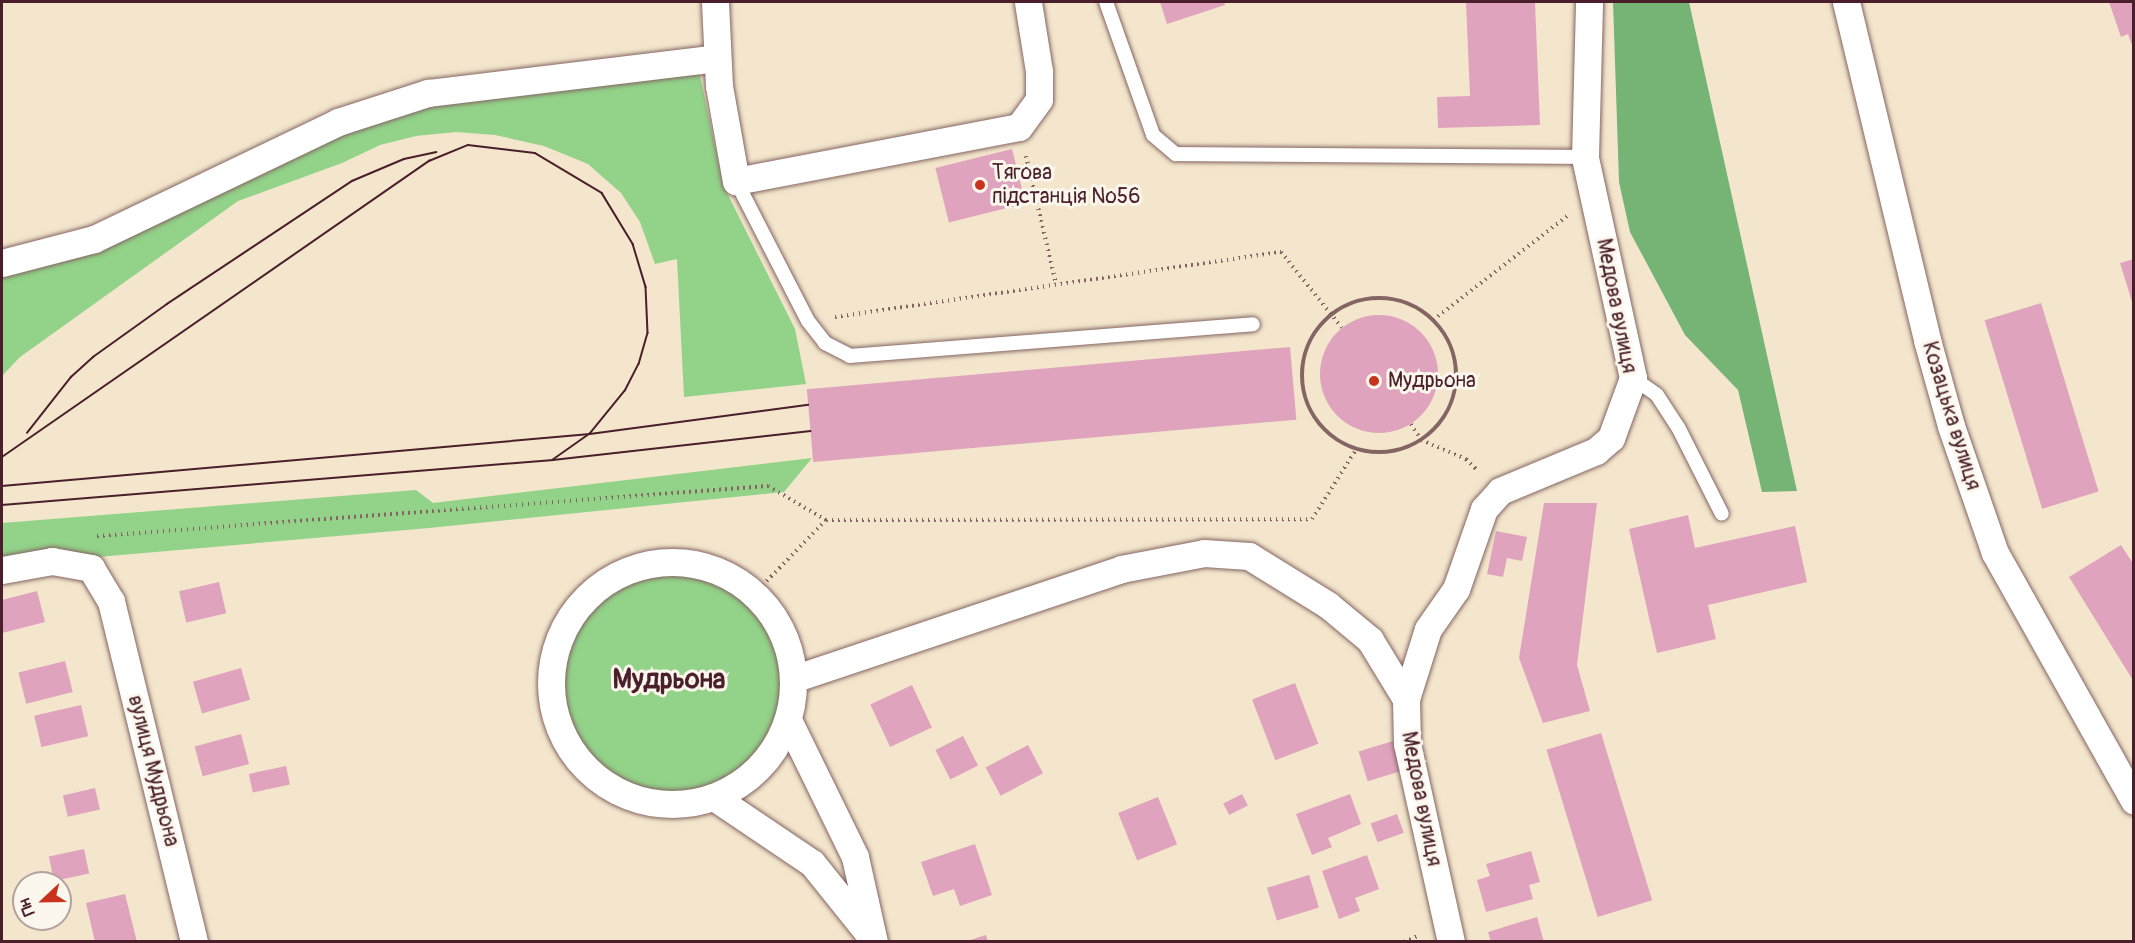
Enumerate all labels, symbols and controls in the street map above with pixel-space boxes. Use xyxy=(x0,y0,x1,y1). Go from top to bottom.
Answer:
place label: Тягова підстанція №56 xyxy=(992,160,1140,210)
marker: Тягова підстанція №56 xyxy=(973,178,987,192)
street label: Медова вулиця xyxy=(1591,236,1641,376)
street label: Козацька вулиця xyxy=(1916,339,1986,493)
place label: Мудрьона xyxy=(1388,368,1476,394)
marker: Мудрьона xyxy=(1365,372,1383,390)
district label: Мудрьона xyxy=(613,664,725,696)
street label: вулиця Мудрьона xyxy=(122,693,184,849)
street label: Медова вулиця xyxy=(1396,729,1446,869)
north arrow xyxy=(12,871,72,931)
text: Пн xyxy=(15,895,40,919)

